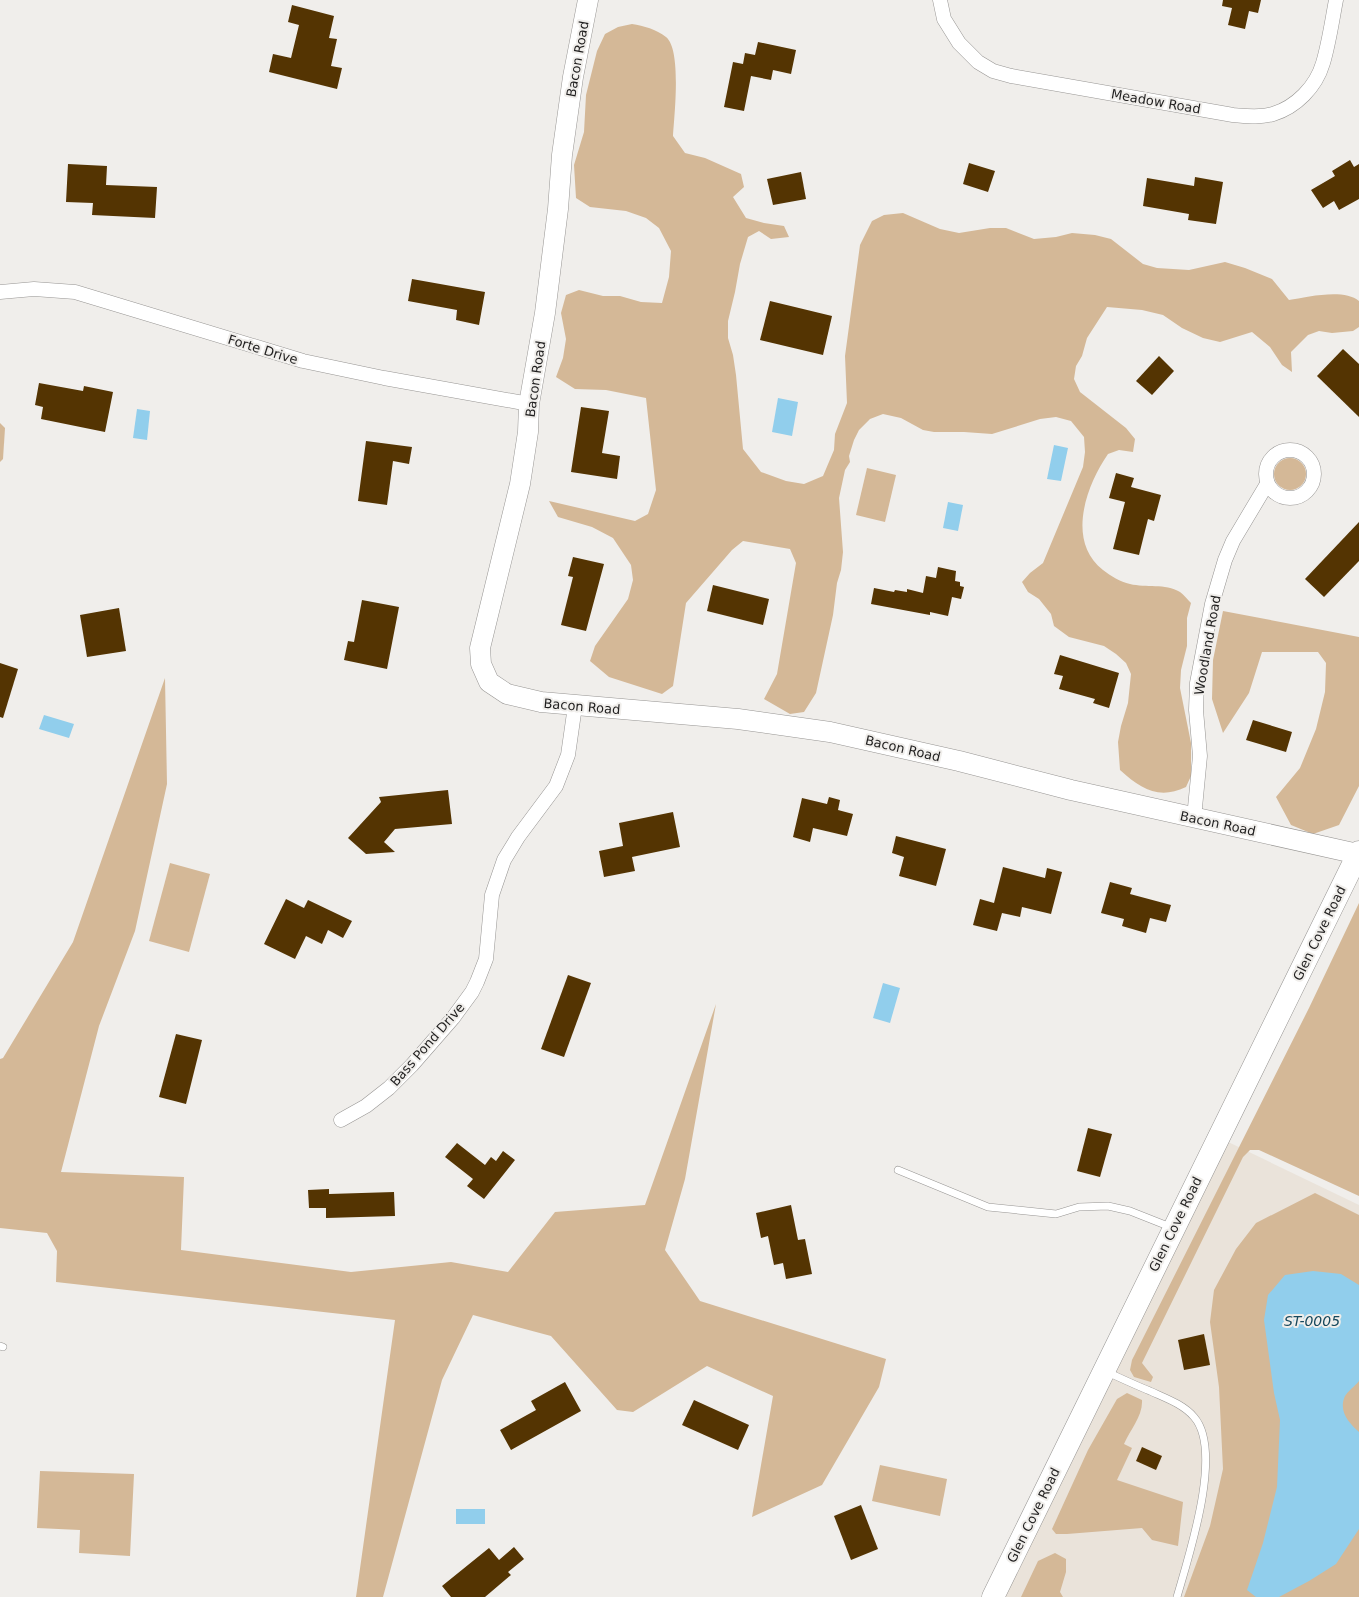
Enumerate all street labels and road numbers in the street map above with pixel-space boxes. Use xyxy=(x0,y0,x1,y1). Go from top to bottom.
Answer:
street label: Bacon Road xyxy=(563,20,592,98)
street label: Meadow Road xyxy=(1110,86,1202,117)
street label: Forte Drive xyxy=(226,332,300,367)
street label: Bacon Road xyxy=(523,340,548,418)
street label: Woodland Road xyxy=(1191,594,1224,696)
street label: Bacon Road xyxy=(543,696,621,717)
street label: Bacon Road xyxy=(864,733,942,764)
street label: Bacon Road xyxy=(1179,808,1257,839)
street label: Glen Cove Road xyxy=(1290,883,1349,983)
street label: Bass Pond Drive xyxy=(387,1000,468,1089)
street label: Glen Cove Road xyxy=(1146,1174,1205,1274)
street label: Glen Cove Road xyxy=(1004,1465,1063,1565)

